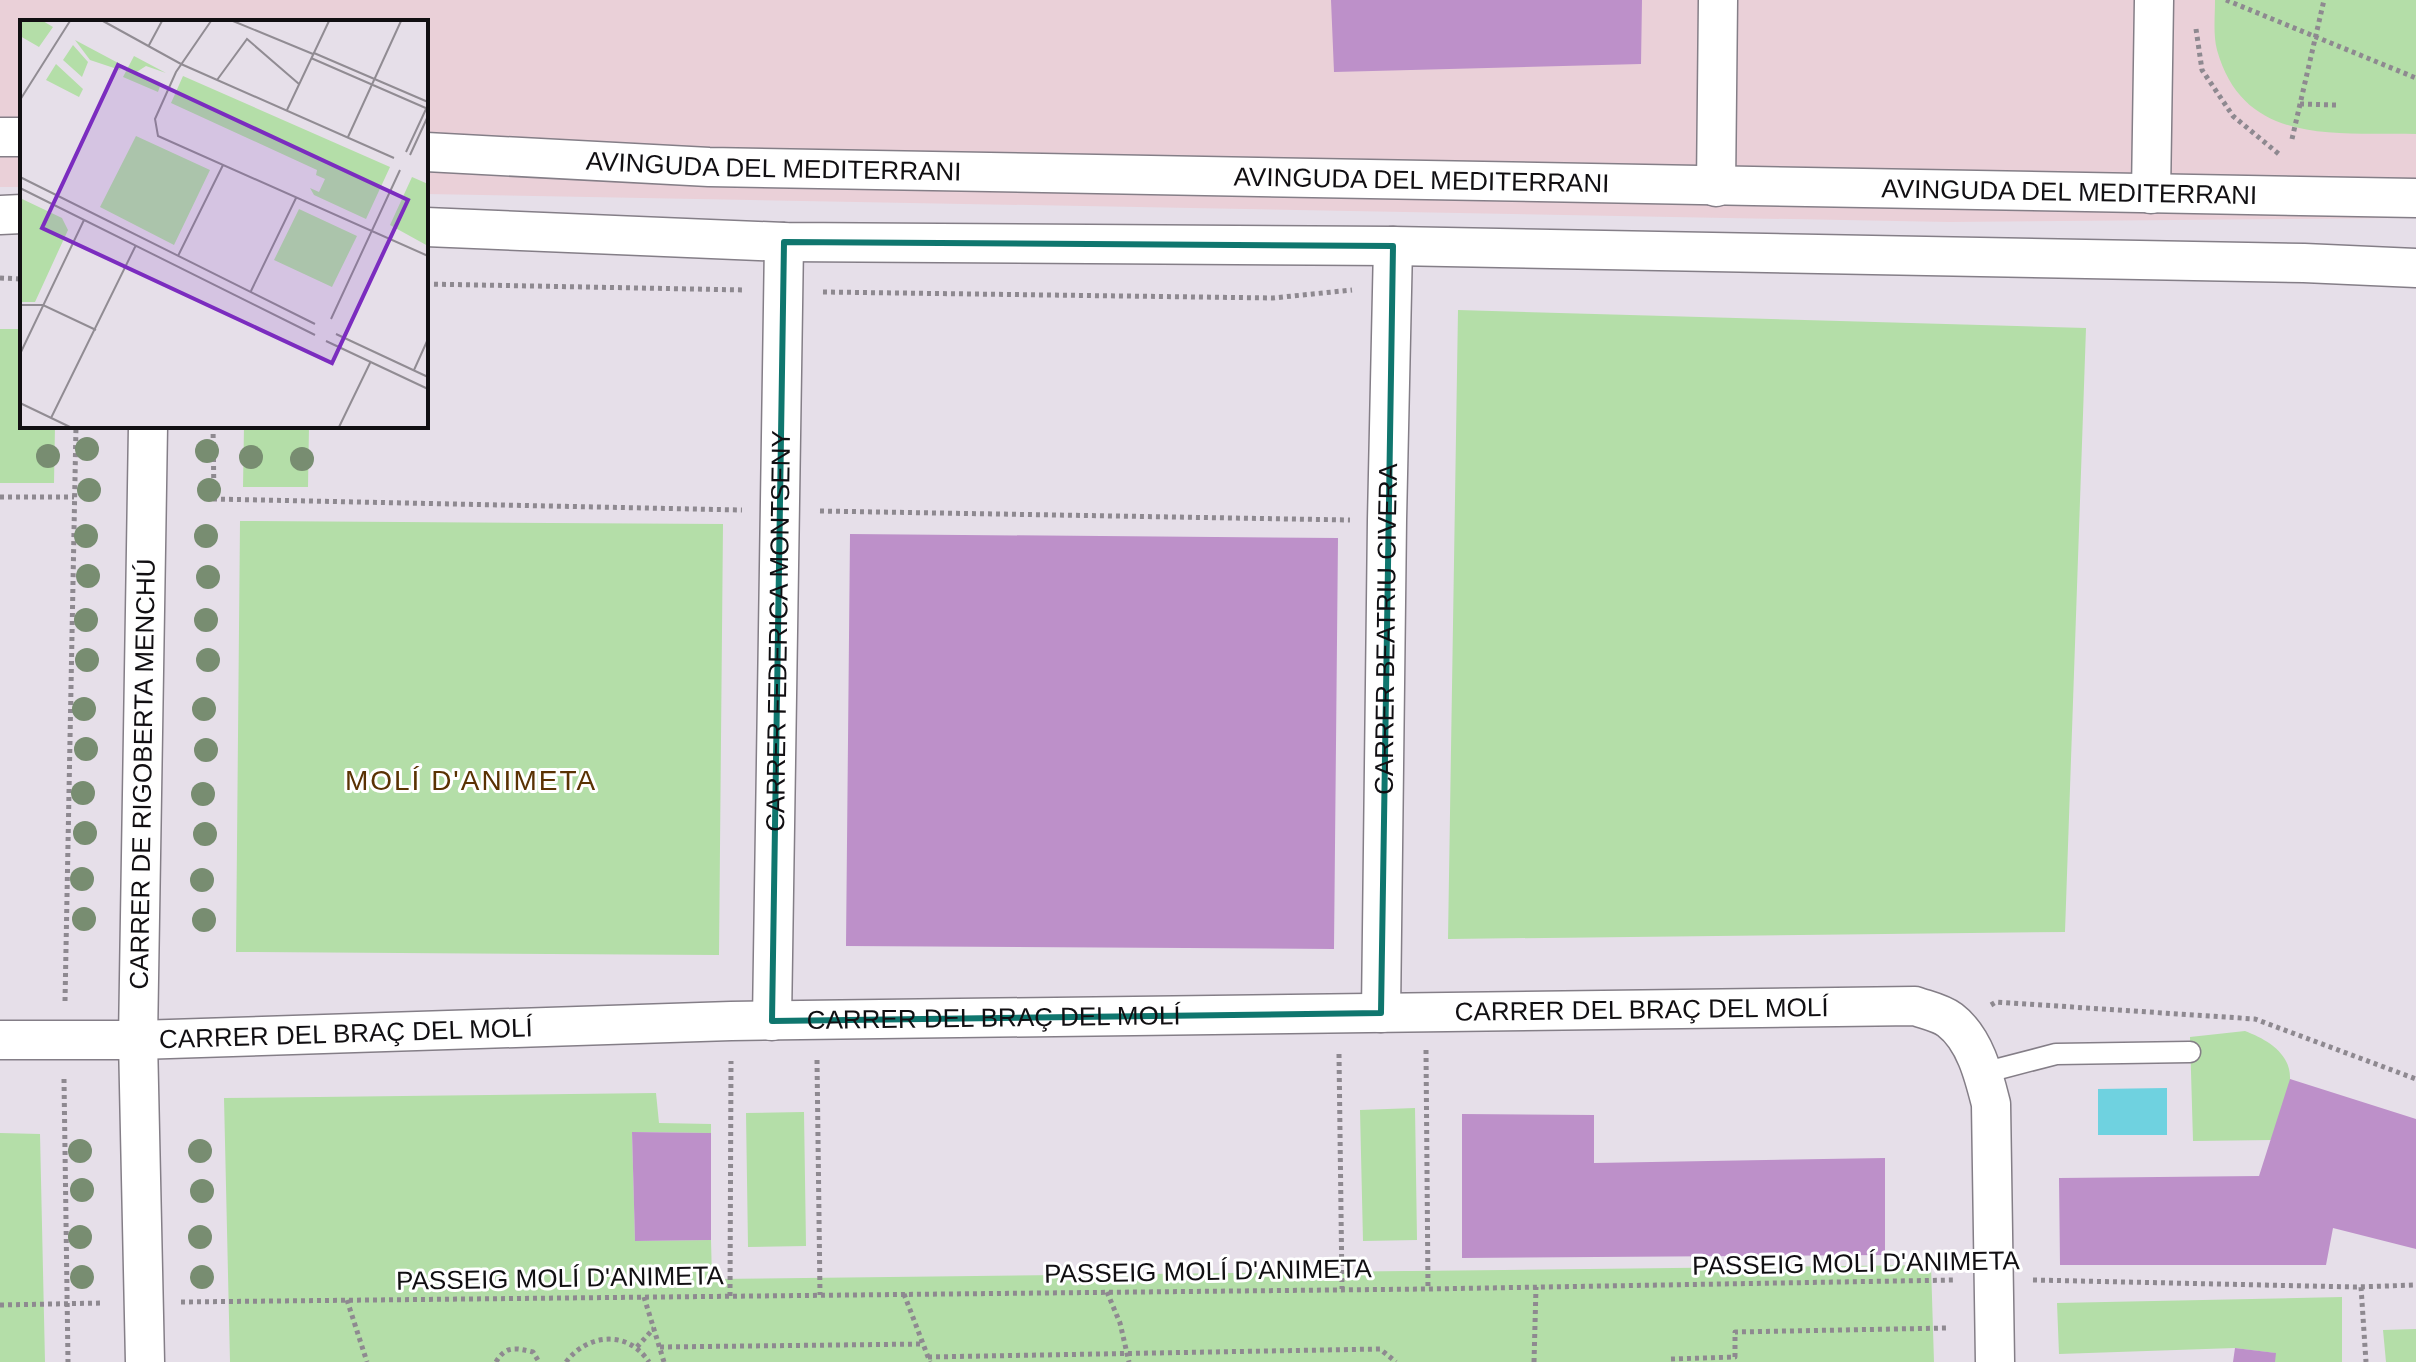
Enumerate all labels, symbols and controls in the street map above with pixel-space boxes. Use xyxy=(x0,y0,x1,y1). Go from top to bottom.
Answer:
inset map xyxy=(20,20,428,428)
street label: AVINGUDA DEL MEDITERRANI xyxy=(585,145,962,187)
street label: AVINGUDA DEL MEDITERRANI xyxy=(1233,162,1610,198)
street label: AVINGUDA DEL MEDITERRANI xyxy=(1881,173,2258,210)
street label: CARRER FEDERICA MONTSENY xyxy=(760,430,796,832)
street label: CARRER BEATRIU CIVERA xyxy=(1369,462,1403,795)
street label: CARRER DE RIGOBERTA MENCHÚ xyxy=(124,558,161,990)
district label: MOLÍ D'ANIMETA xyxy=(345,765,597,796)
street label: CARRER DEL BRAÇ DEL MOLÍ xyxy=(1455,992,1829,1027)
street label: CARRER DEL BRAÇ DEL MOLÍ xyxy=(807,1000,1182,1035)
street label: CARRER DEL BRAÇ DEL MOLÍ xyxy=(159,1012,534,1054)
street label: PASSEIG MOLÍ D'ANIMETA xyxy=(1692,1245,2021,1281)
street label: PASSEIG MOLÍ D'ANIMETA xyxy=(1044,1253,1373,1289)
street label: PASSEIG MOLÍ D'ANIMETA xyxy=(396,1260,725,1296)

